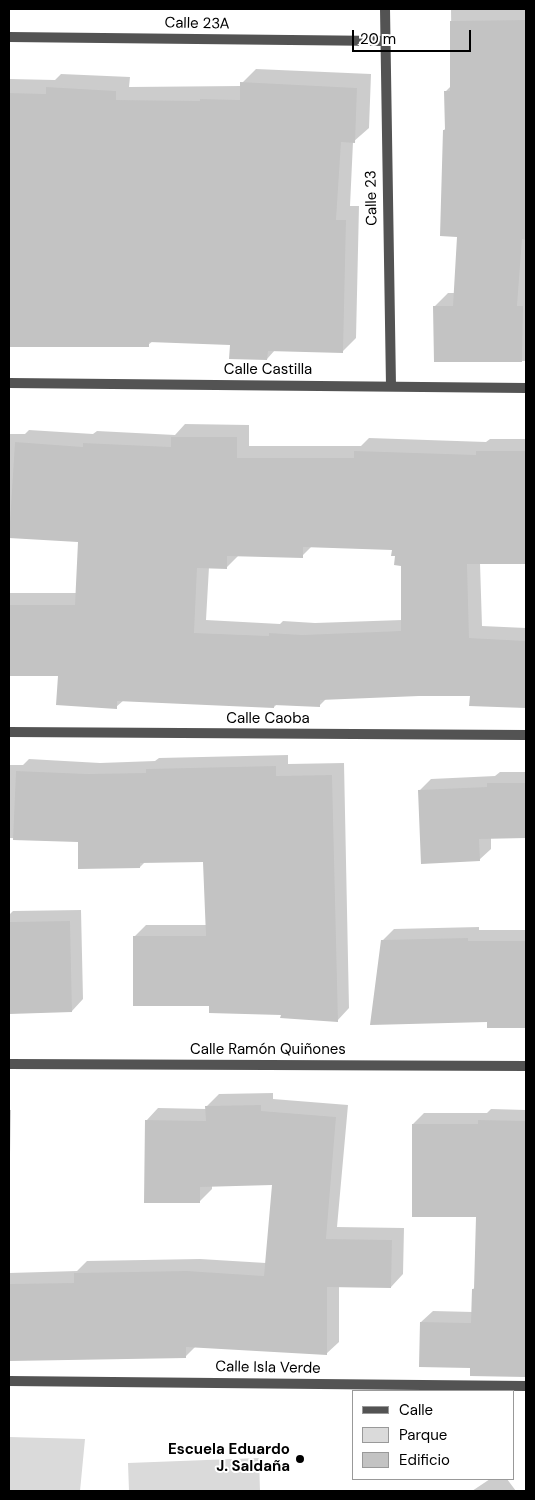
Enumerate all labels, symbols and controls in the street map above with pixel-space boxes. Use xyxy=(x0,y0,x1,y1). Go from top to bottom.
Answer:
street label: Calle 23A xyxy=(164,14,230,34)
scale bar xyxy=(355,20,474,52)
text: 20 m xyxy=(360,29,396,49)
street label: Calle 23 xyxy=(363,170,381,226)
street label: Calle Castilla xyxy=(224,361,312,379)
street label: Calle Caoba xyxy=(226,710,310,728)
street label: Calle Ramón Quiñones xyxy=(190,1041,346,1059)
street label: Calle Isla Verde xyxy=(215,1358,321,1378)
legend xyxy=(352,1390,515,1480)
text: Calle xyxy=(399,1400,433,1420)
text: Parque xyxy=(399,1425,447,1445)
place label: Escuela Eduardo J. Saldaña xyxy=(168,1441,290,1476)
text: Edificio xyxy=(399,1450,450,1470)
marker: Escuela Eduardo J. Saldaña xyxy=(294,1453,306,1465)

